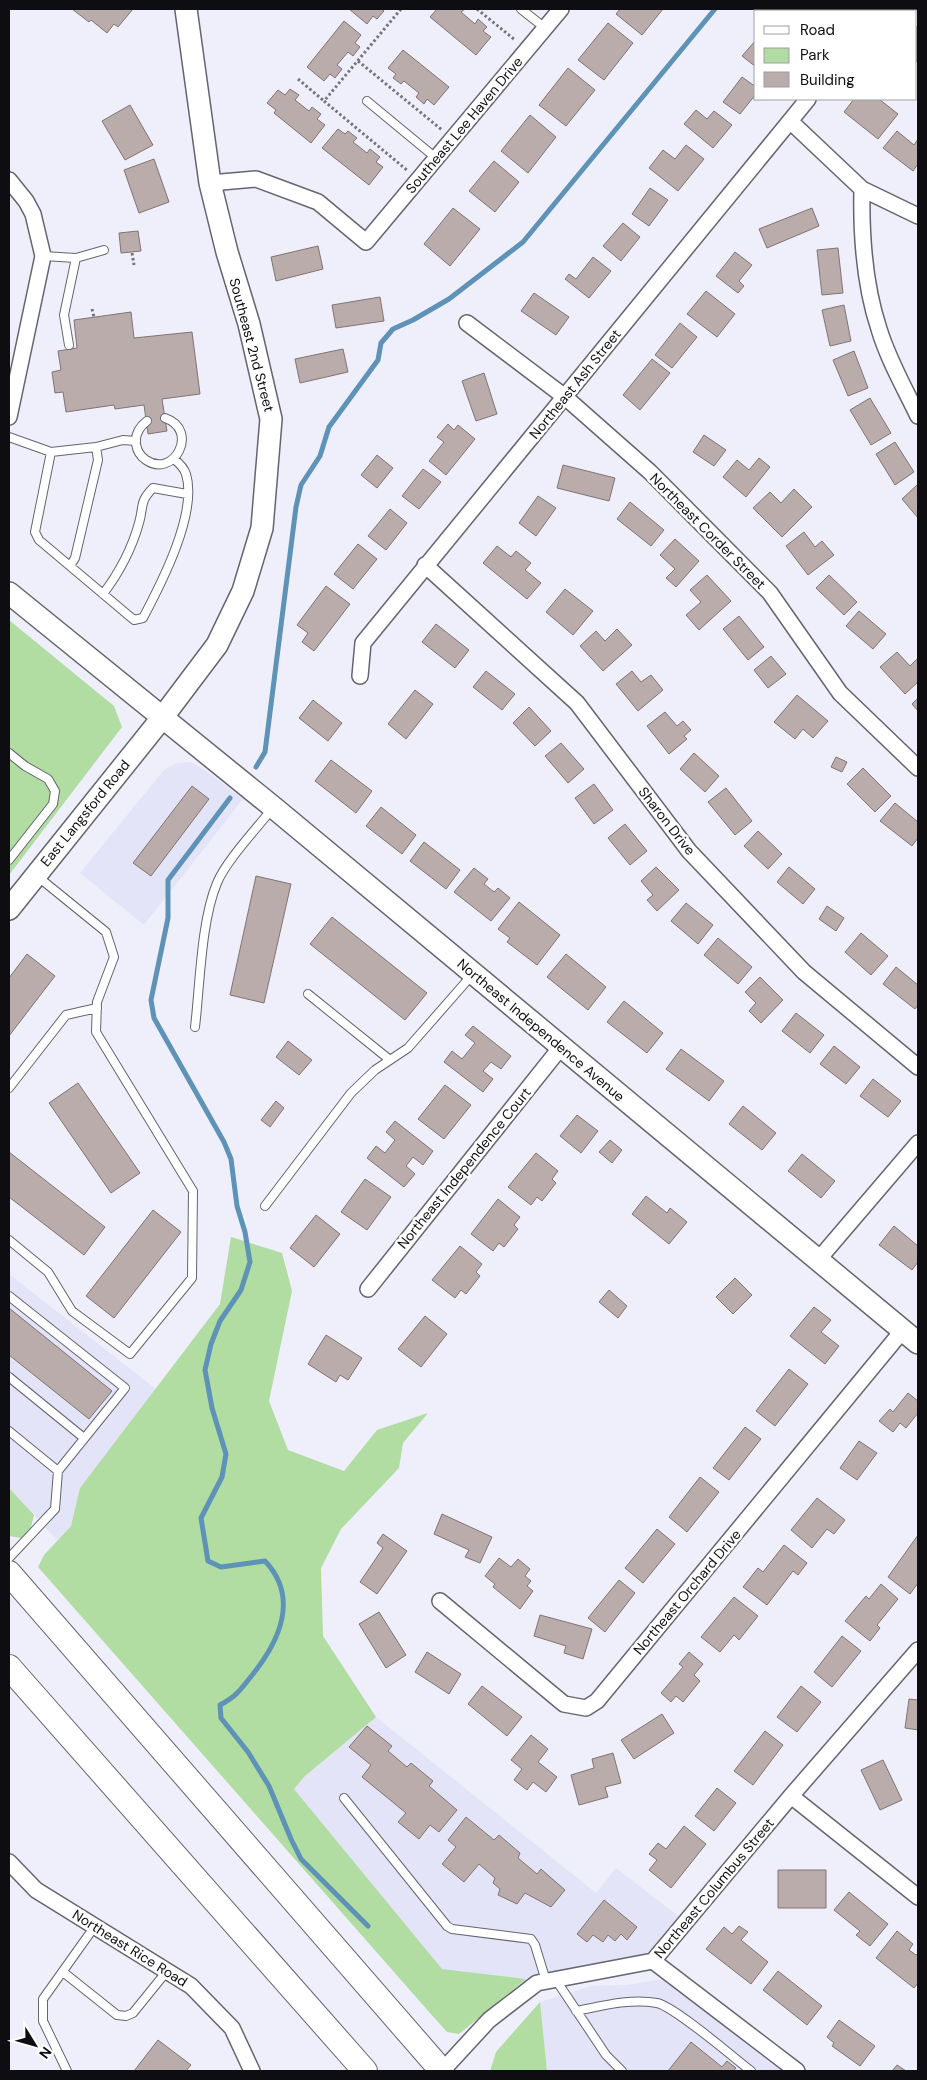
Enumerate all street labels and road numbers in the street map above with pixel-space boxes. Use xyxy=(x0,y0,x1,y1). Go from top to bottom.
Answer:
street label: Southeast Lee Haven Drive xyxy=(402,53,527,197)
street label: Southeast 2nd Street xyxy=(225,276,279,414)
street label: Northeast Ash Street xyxy=(525,326,625,442)
street label: Northeast Corder Street xyxy=(646,469,770,593)
street label: East Langsford Road xyxy=(36,756,134,870)
street label: Sharon Drive xyxy=(635,783,699,859)
street label: Northeast Independence Avenue xyxy=(454,955,628,1105)
street label: Northeast Independence Court xyxy=(393,1084,535,1252)
street label: Northeast Orchard Drive xyxy=(629,1526,745,1658)
street label: Northeast Columbus Street xyxy=(650,1814,778,1962)
street label: Northeast Rice Road xyxy=(69,1905,191,1991)

